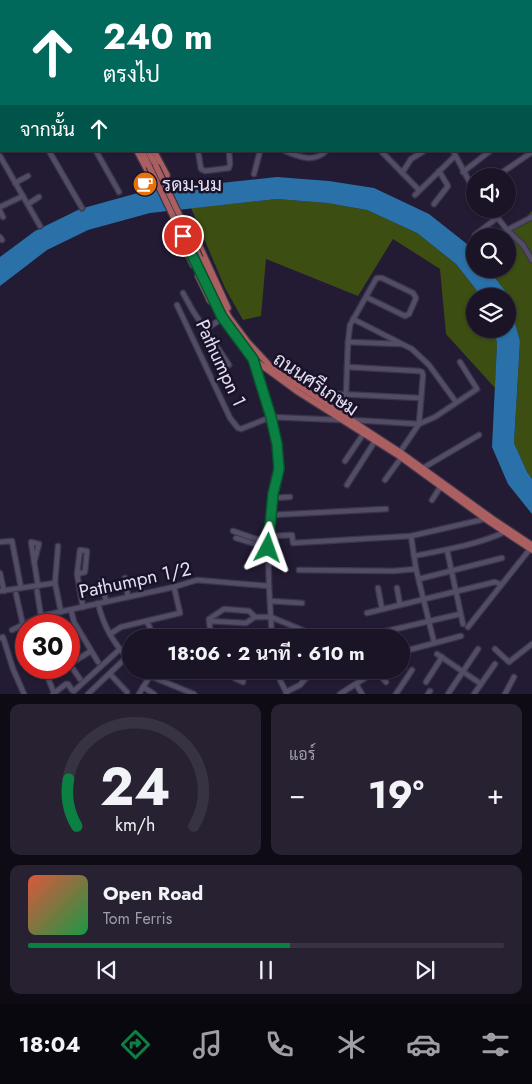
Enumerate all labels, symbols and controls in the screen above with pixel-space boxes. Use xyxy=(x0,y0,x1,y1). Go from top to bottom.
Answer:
text: 240 m xyxy=(103,12,213,62)
icon: ahead xyxy=(20,20,85,85)
text: ตรงไป xyxy=(103,58,160,90)
icon: ahead xyxy=(85,115,113,143)
text: จากนั้น xyxy=(20,116,75,143)
map controls xyxy=(466,168,516,338)
button: sound xyxy=(466,168,516,218)
cafe icon: รดม-นม xyxy=(132,171,158,197)
place label: รดม-นม xyxy=(162,171,222,198)
pin xyxy=(162,215,204,257)
icon: arrive xyxy=(169,222,197,250)
button: search xyxy=(466,228,516,278)
button: layers xyxy=(466,288,516,338)
street label: Pathumpn 1 xyxy=(189,315,253,411)
street label: ถนนศรีเกษม xyxy=(268,346,364,422)
position arrow xyxy=(241,521,293,573)
street label: Pathumpn 1/2 xyxy=(76,555,194,605)
speed limit sign: 30 xyxy=(15,614,80,679)
text: 18:06 · 2 นาที · 610 m xyxy=(167,640,365,667)
text: แอร์ xyxy=(289,743,315,766)
text: 24 xyxy=(100,749,171,825)
text: 19° xyxy=(368,767,424,822)
text: − xyxy=(289,774,306,815)
text: + xyxy=(487,774,504,815)
text: km/h xyxy=(115,812,156,838)
text: Open Road xyxy=(103,880,203,907)
text: Tom Ferris xyxy=(103,907,172,930)
icon: previous xyxy=(93,956,121,984)
icon: pause xyxy=(252,956,280,984)
icon: next xyxy=(411,956,439,984)
icon: directions xyxy=(118,1027,153,1062)
icon: music xyxy=(190,1027,225,1062)
icon: phone xyxy=(262,1027,297,1062)
icon: climate xyxy=(334,1027,369,1062)
icon: car xyxy=(406,1027,441,1062)
icon: filters xyxy=(478,1027,513,1062)
text: 18:04 xyxy=(19,1028,81,1060)

